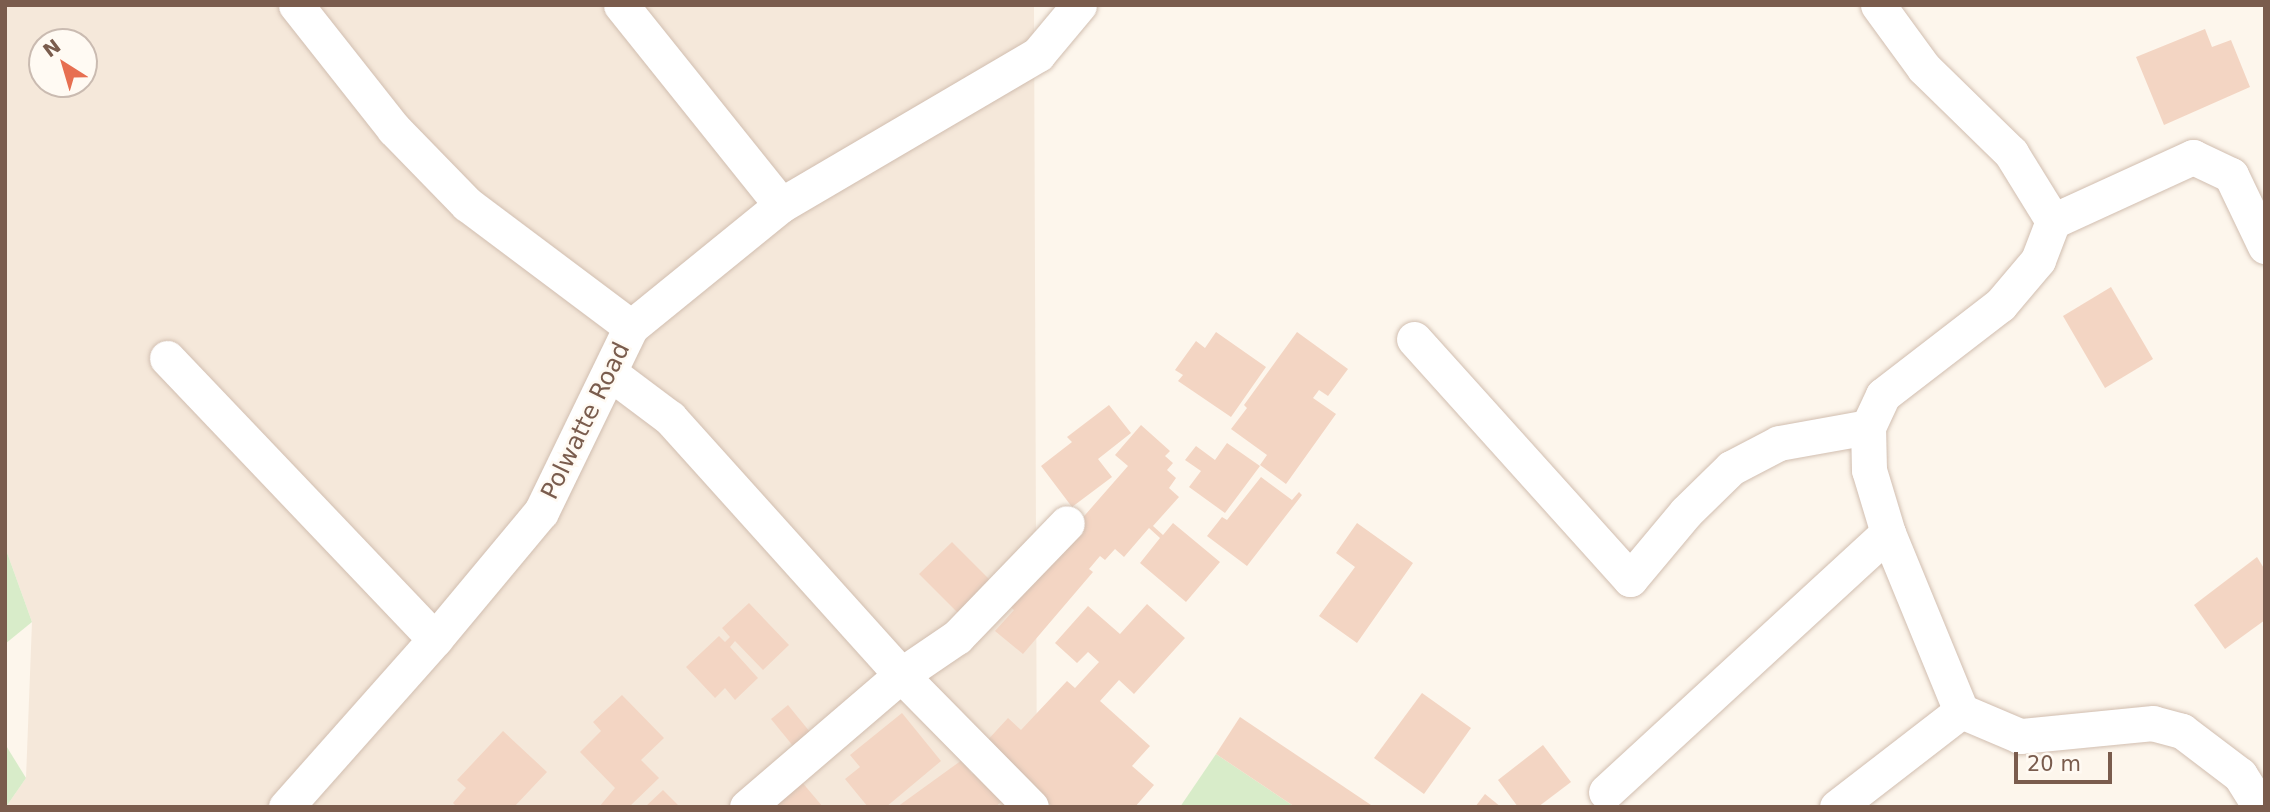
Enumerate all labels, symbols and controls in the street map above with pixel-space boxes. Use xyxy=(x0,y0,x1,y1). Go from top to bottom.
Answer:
north arrow xyxy=(28,28,98,98)
text: N xyxy=(39,34,65,61)
street label: Polwatte Road xyxy=(536,338,636,504)
scale bar xyxy=(2018,738,2116,782)
text: 20 m xyxy=(2027,752,2081,776)

